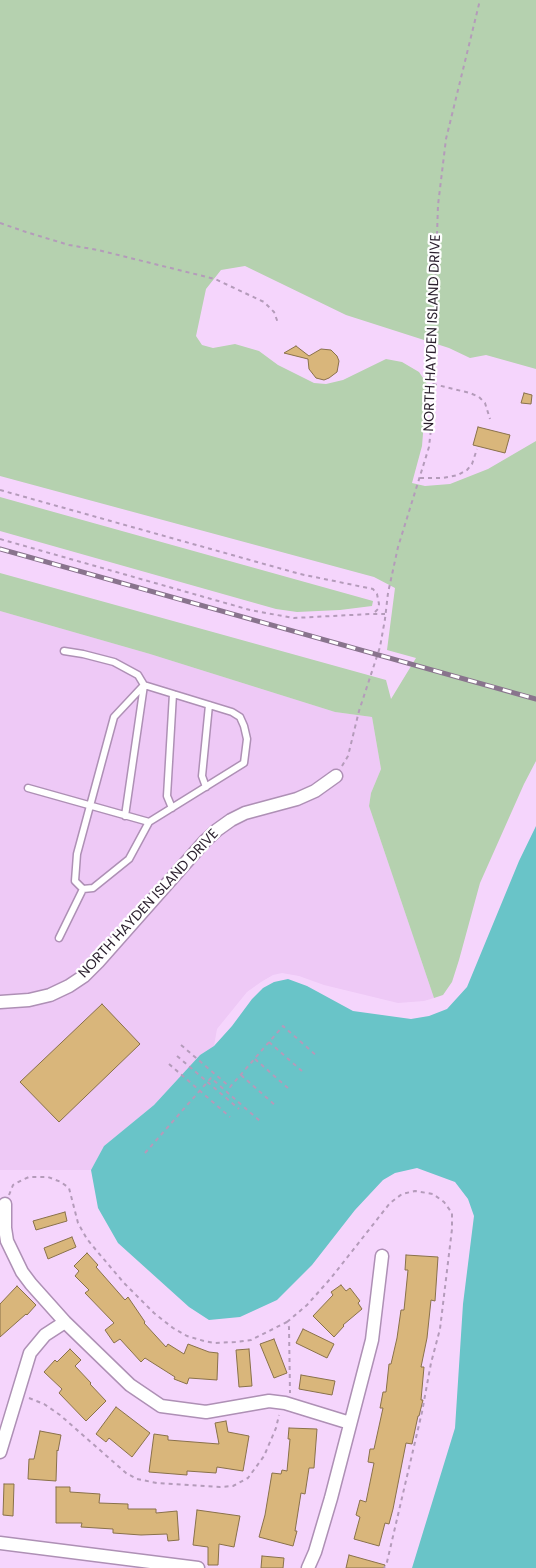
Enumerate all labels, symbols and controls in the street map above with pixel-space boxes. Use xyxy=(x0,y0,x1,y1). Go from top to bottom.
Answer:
street label: NORTH HAYDEN ISLAND DRIVE xyxy=(421,234,445,432)
street label: NORTH HAYDEN ISLAND DRIVE xyxy=(76,826,222,982)

